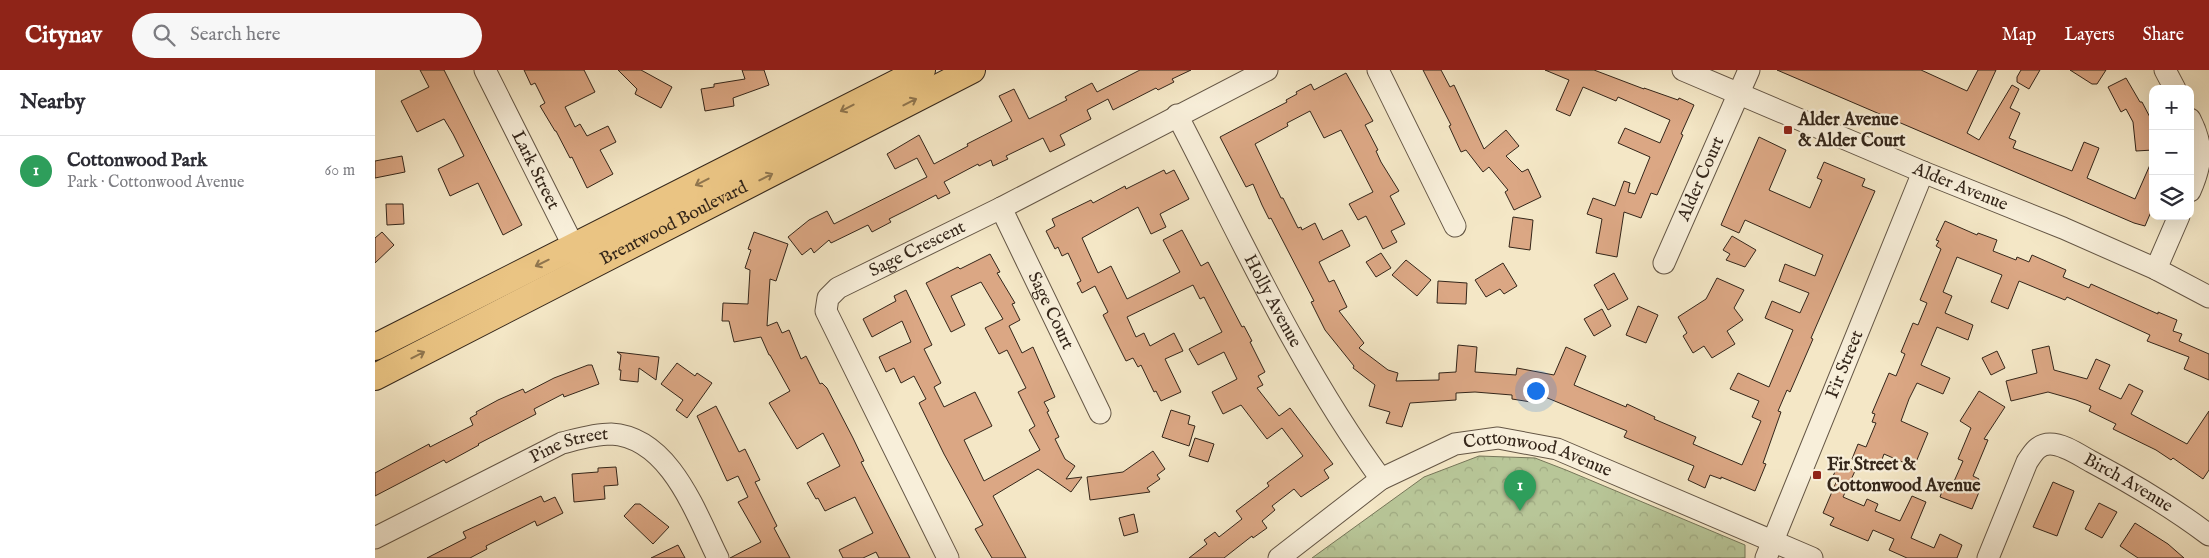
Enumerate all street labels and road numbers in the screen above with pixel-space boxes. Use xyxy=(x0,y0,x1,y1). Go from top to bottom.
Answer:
street label: Lark Street xyxy=(506,127,565,213)
street label: Alder Court xyxy=(1672,133,1730,226)
street label: Alder Avenue xyxy=(1908,157,2011,216)
street label: Brentwood Boulevard xyxy=(596,176,752,271)
street label: Sage Crescent xyxy=(865,216,969,283)
street label: Holly Avenue xyxy=(1238,250,1307,352)
street label: Sage Court xyxy=(1022,268,1079,353)
street label: Fir Street xyxy=(1821,327,1869,402)
street label: Pine Street xyxy=(526,423,609,469)
street label: Cottonwood Avenue xyxy=(1462,427,1615,483)
street label: Birch Avenue xyxy=(2079,448,2177,518)

